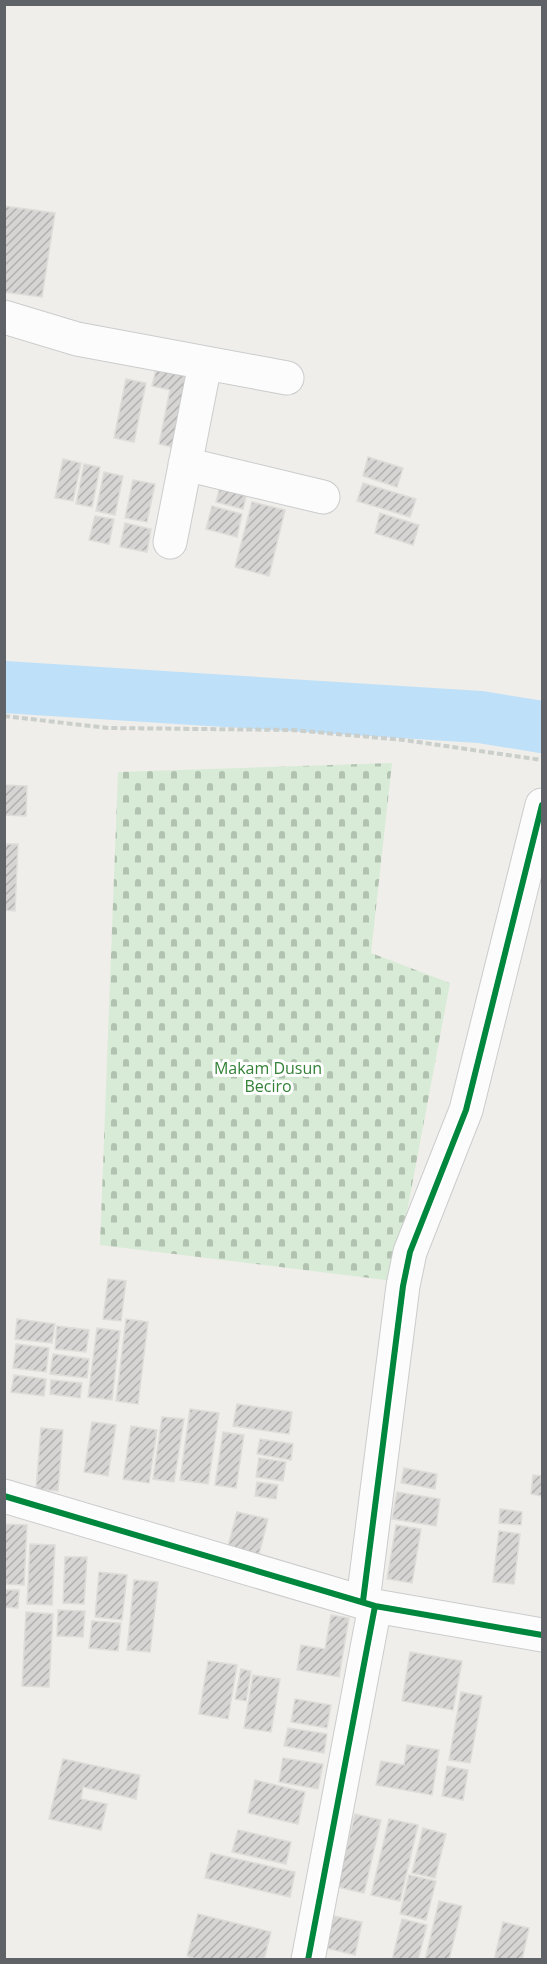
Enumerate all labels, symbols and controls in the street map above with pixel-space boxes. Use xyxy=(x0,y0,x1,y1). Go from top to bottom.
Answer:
park label: Makam Dusun Beciro xyxy=(214,1057,322,1097)

